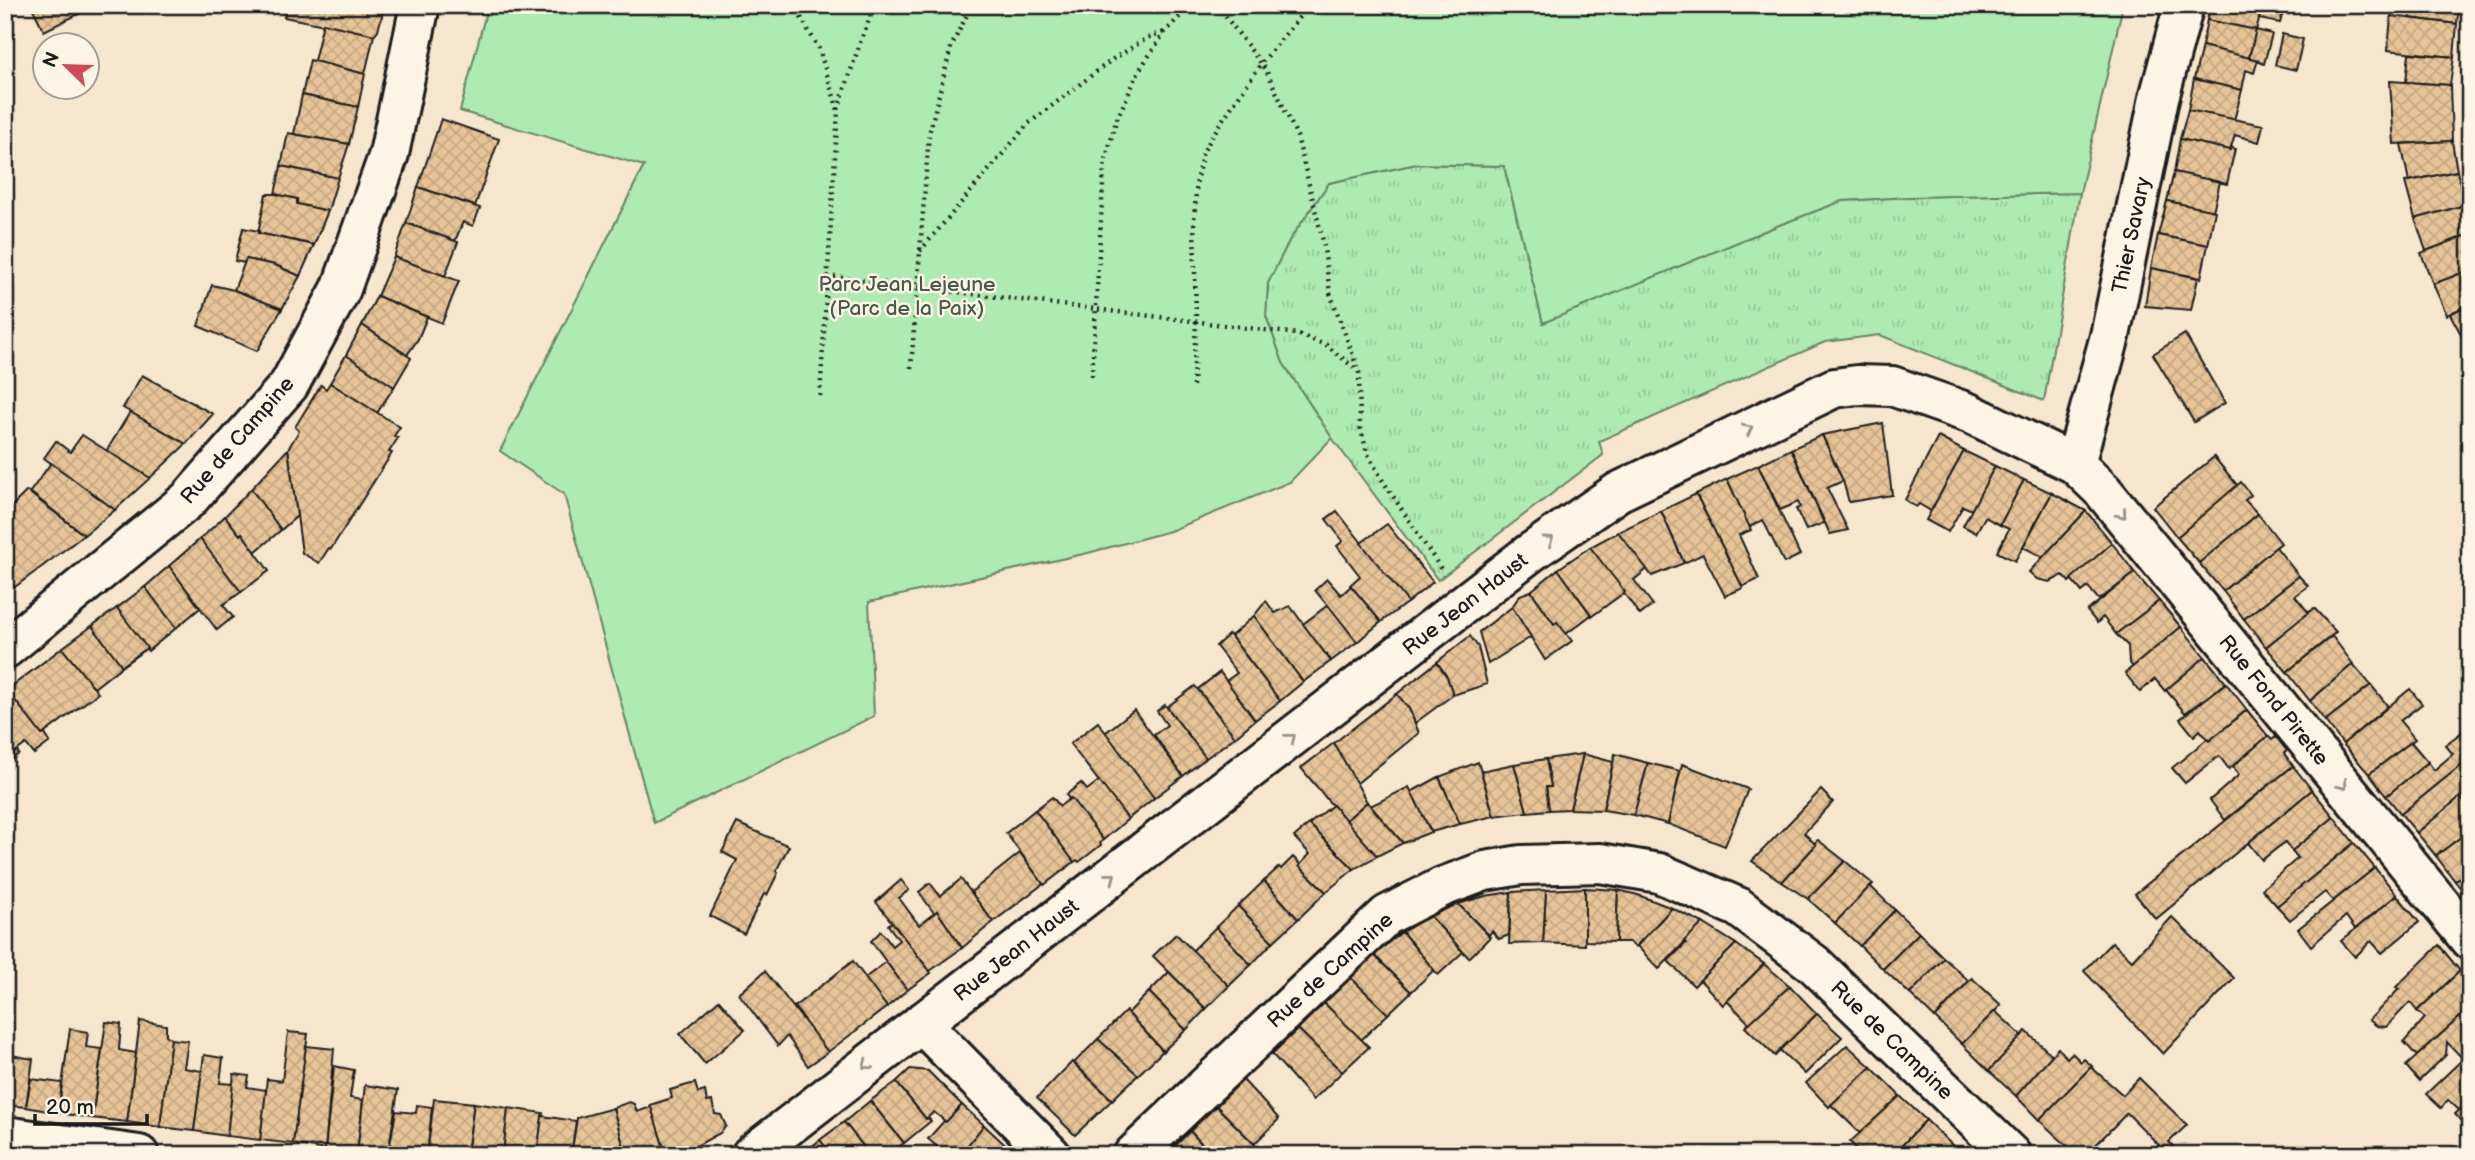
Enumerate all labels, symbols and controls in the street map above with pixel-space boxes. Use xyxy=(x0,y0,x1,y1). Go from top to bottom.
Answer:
north arrow xyxy=(32,32,102,102)
text: N xyxy=(38,49,65,71)
street label: Thier Savary xyxy=(2107,174,2156,296)
park label: Parc Jean Lejeune (Parc de la Paix) xyxy=(819,272,995,321)
street label: Rue de Campine xyxy=(175,372,299,509)
one-way arrow xyxy=(1741,424,1753,438)
one-way arrow xyxy=(2113,506,2126,518)
one-way arrow xyxy=(1541,536,1554,548)
street label: Rue Jean Haust xyxy=(1398,547,1533,661)
street label: Rue Fond Pirette xyxy=(2213,630,2334,771)
one-way arrow xyxy=(1283,733,1296,746)
one-way arrow xyxy=(2335,776,2347,789)
one-way arrow xyxy=(1103,872,1116,885)
street label: Rue Jean Haust xyxy=(949,893,1084,1007)
street label: Rue de Campine xyxy=(1262,907,1398,1033)
street label: Rue de Campine xyxy=(1825,976,1958,1105)
one-way arrow xyxy=(862,1056,875,1069)
scale bar xyxy=(35,1083,147,1127)
text: 20 m xyxy=(46,1095,94,1120)

